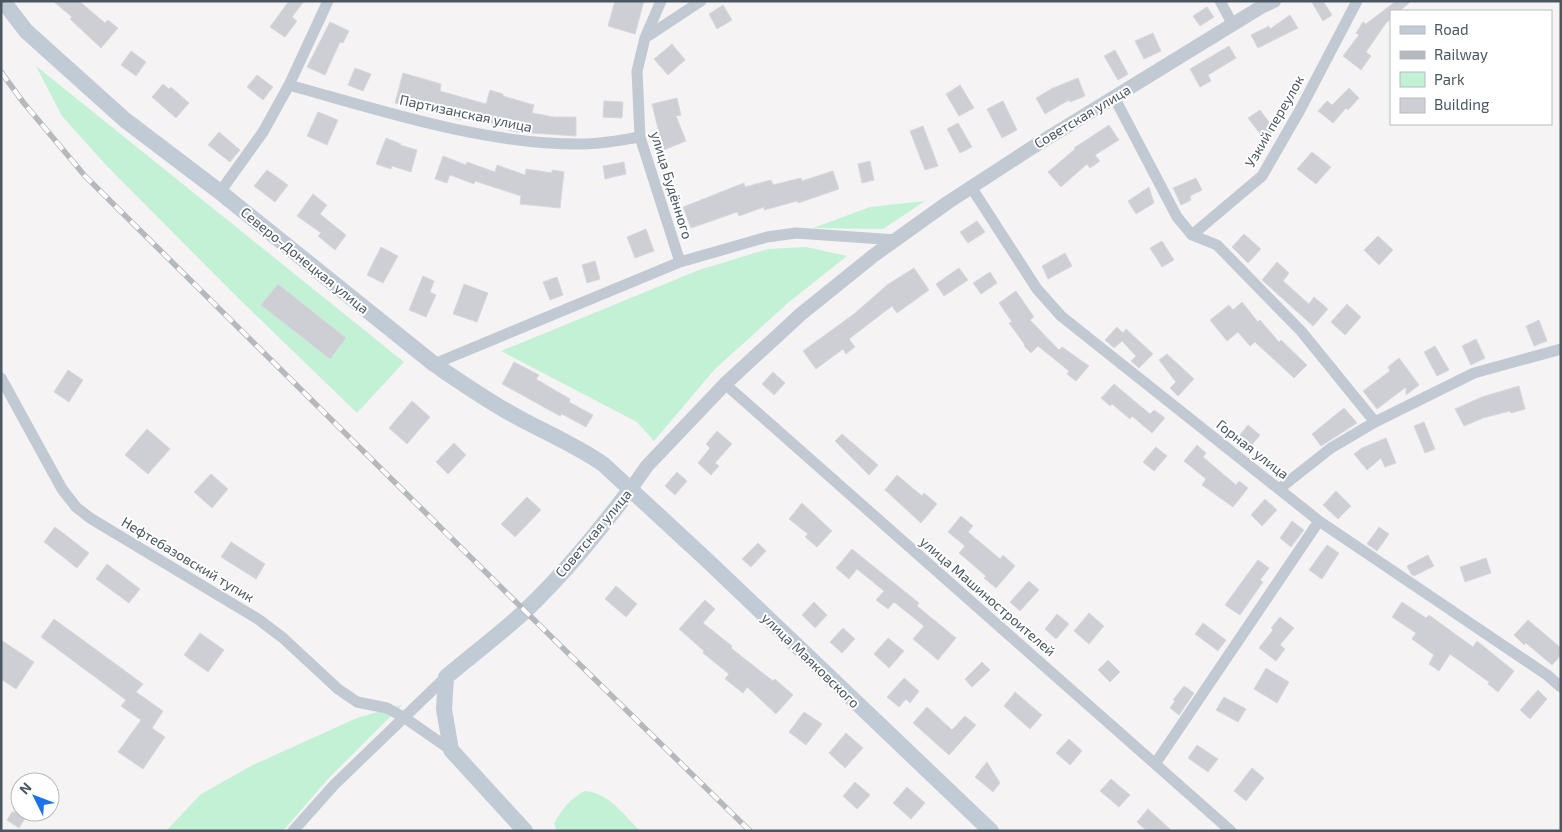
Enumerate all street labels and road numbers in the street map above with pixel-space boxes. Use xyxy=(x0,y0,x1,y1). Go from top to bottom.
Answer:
street label: Узкий переулок xyxy=(1241,72,1307,170)
street label: Советская улица xyxy=(1031,80,1133,152)
street label: Партизанская улица xyxy=(398,91,534,135)
street label: улица Будённого xyxy=(648,129,696,241)
street label: Северо-Донецкая улица xyxy=(238,203,372,317)
street label: Горная улица xyxy=(1214,416,1292,482)
street label: Советская улица xyxy=(551,486,635,580)
street label: Нефтебазовский тупик xyxy=(119,513,258,606)
street label: улица Машиностроителей xyxy=(917,533,1059,659)
street label: улица Маяковского xyxy=(758,609,864,711)

